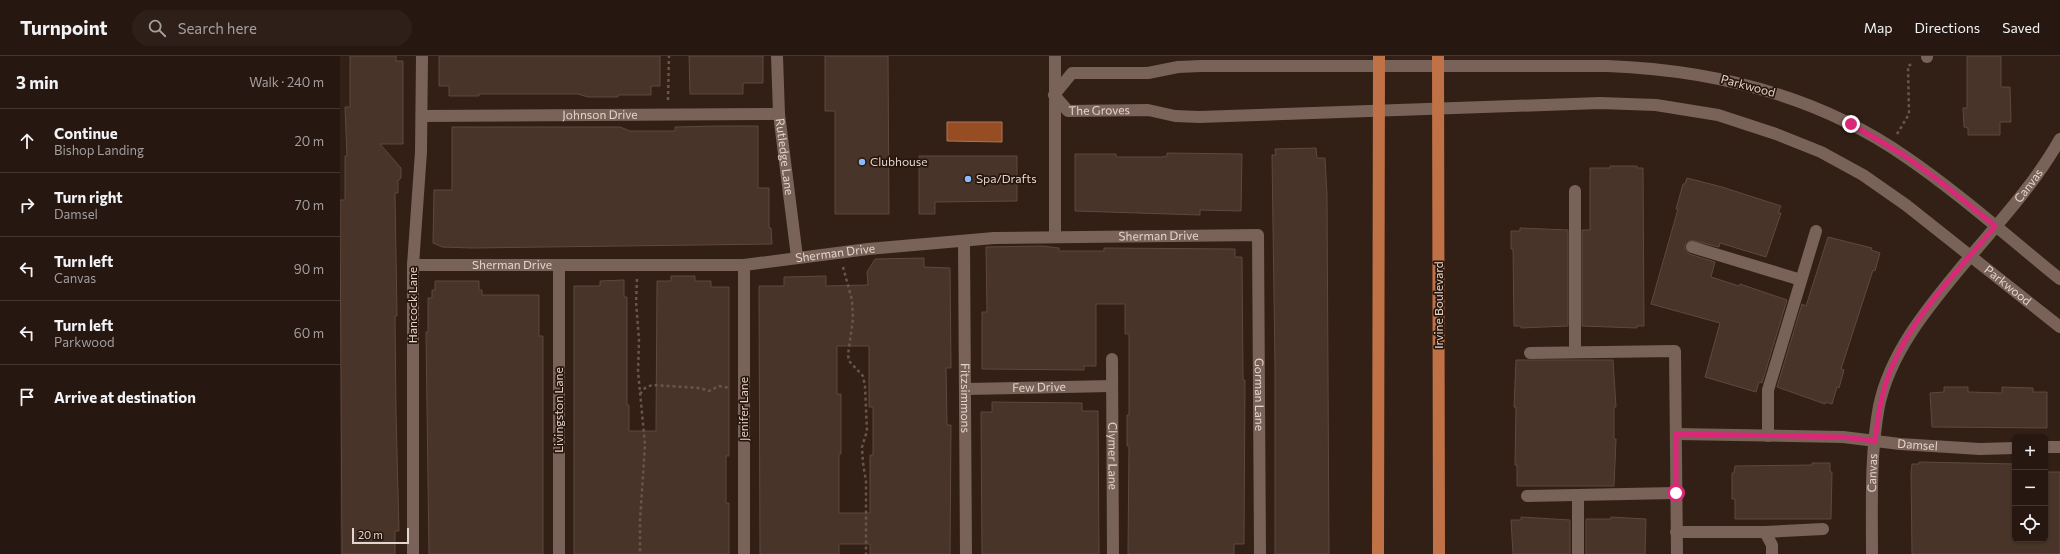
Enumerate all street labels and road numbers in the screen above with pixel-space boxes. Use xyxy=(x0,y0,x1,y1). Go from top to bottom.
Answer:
street label: Parkwood xyxy=(1720,71,1777,99)
street label: The Groves xyxy=(1068,102,1130,117)
street label: Johnson Drive xyxy=(562,107,638,122)
street label: Rutledge Lane xyxy=(774,117,797,196)
street label: Canvas xyxy=(2011,166,2045,205)
street label: Sherman Drive xyxy=(1118,228,1199,243)
street label: Sherman Drive xyxy=(795,240,876,264)
street label: Sherman Drive xyxy=(472,257,552,271)
street label: Irvine Boulevard xyxy=(1431,261,1445,349)
street label: Parkwood xyxy=(1982,262,2035,308)
street label: Hancock Lane xyxy=(405,267,419,343)
street label: Gorman Lane xyxy=(1253,358,1267,431)
street label: Fitzsimmons xyxy=(959,363,973,433)
street label: Livingston Lane xyxy=(551,367,565,453)
street label: Jenifer Lane xyxy=(736,377,751,441)
street label: Few Drive xyxy=(1012,379,1066,394)
street label: Clymer Lane xyxy=(1106,422,1121,490)
street label: Damsel xyxy=(1897,436,1938,452)
street label: Canvas xyxy=(1864,453,1879,493)

